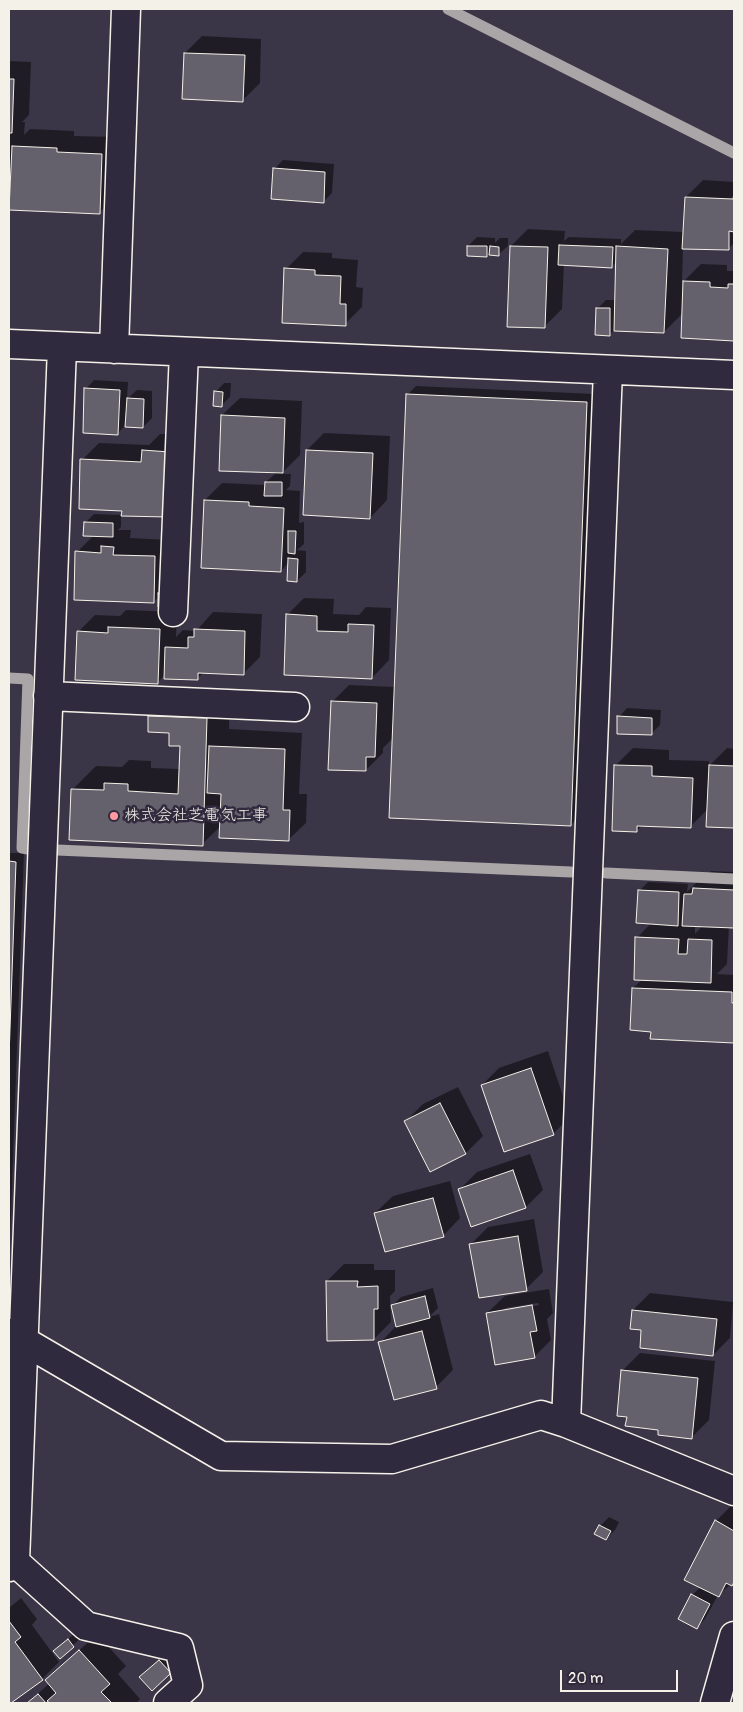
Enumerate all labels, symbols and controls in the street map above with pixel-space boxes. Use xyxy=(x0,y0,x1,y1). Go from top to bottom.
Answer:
place label: 株式会社芝電気工事 xyxy=(124,806,268,826)
marker: 株式会社芝電気工事 xyxy=(108,810,120,822)
scale bar xyxy=(563,1660,680,1692)
text: 20 m xyxy=(568,1669,603,1688)

